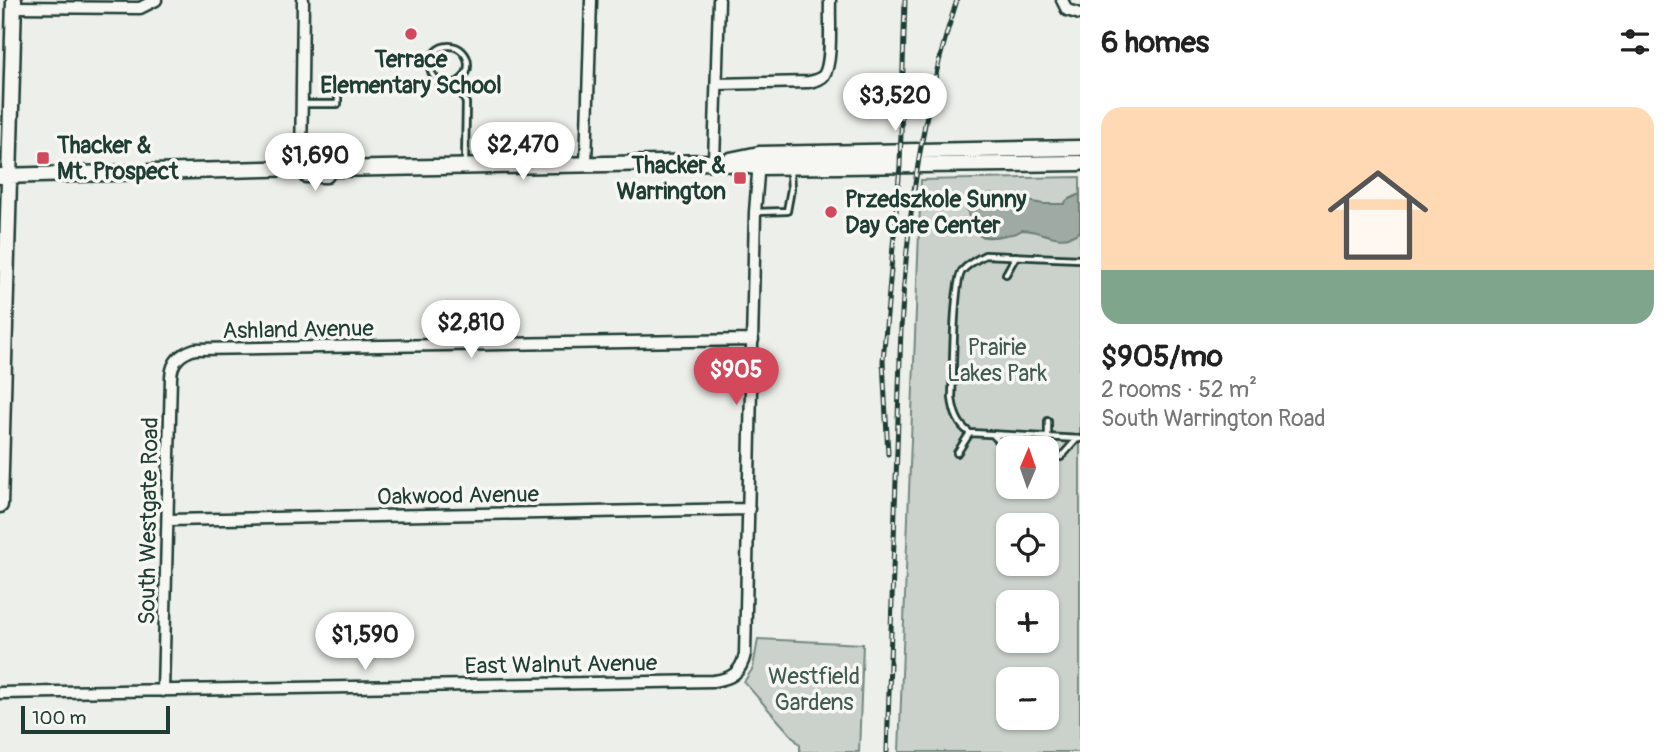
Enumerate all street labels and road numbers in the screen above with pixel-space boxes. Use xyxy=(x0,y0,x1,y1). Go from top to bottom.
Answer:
street label: Ashland Avenue xyxy=(222,314,375,345)
street label: South Westgate Road xyxy=(132,417,165,625)
street label: Oakwood Avenue xyxy=(377,480,540,511)
street label: East Walnut Avenue xyxy=(464,648,658,681)

